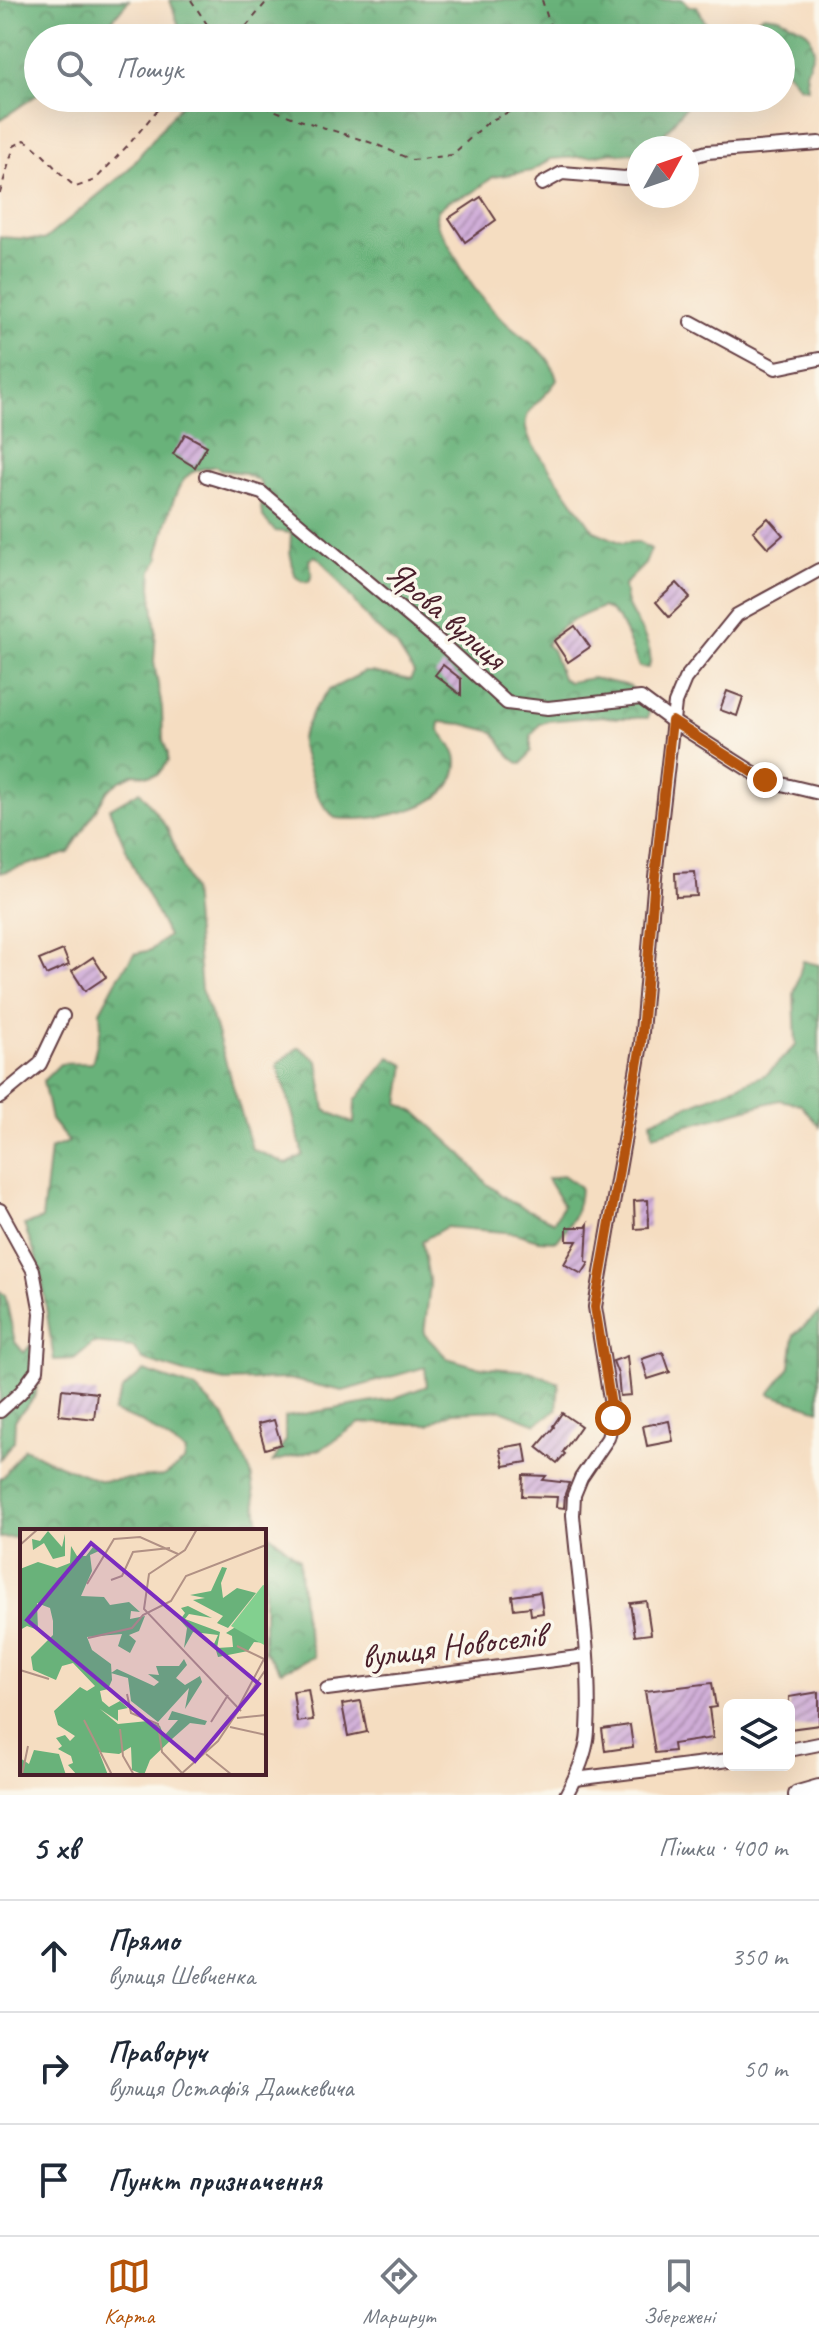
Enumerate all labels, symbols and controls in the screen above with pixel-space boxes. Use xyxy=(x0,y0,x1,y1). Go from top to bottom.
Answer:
search box xyxy=(24,24,795,112)
icon: search xyxy=(52,46,96,90)
text: Пошук xyxy=(116,49,183,87)
north arrow xyxy=(627,136,699,208)
street label: Ярова вулиця xyxy=(378,550,517,680)
route end xyxy=(747,762,783,798)
route start xyxy=(595,1400,631,1436)
inset map xyxy=(20,1529,266,1775)
street label: вулиця Новоселів xyxy=(359,1612,555,1678)
map controls xyxy=(723,1699,795,1771)
button: layers xyxy=(723,1699,795,1771)
text: 5 хв xyxy=(32,1826,78,1869)
text: Пішки · 400 m xyxy=(659,1831,787,1864)
text: Прямо xyxy=(108,1921,179,1959)
icon: ahead xyxy=(32,1934,76,1978)
text: 350 m xyxy=(731,1940,787,1973)
text: вулиця Шевченка xyxy=(108,1959,255,1992)
text: Праворуч xyxy=(108,2033,206,2071)
icon: right xyxy=(32,2046,76,2090)
text: 50 m xyxy=(743,2052,787,2085)
text: вулиця Остафія Дашкевича xyxy=(108,2071,353,2104)
icon: arrive xyxy=(32,2158,76,2202)
text: Пункт призначення xyxy=(108,2161,322,2199)
tab: Карта xyxy=(104,2254,154,2330)
tab: Маршрут xyxy=(363,2254,435,2330)
tab: Збережені xyxy=(643,2254,715,2330)

